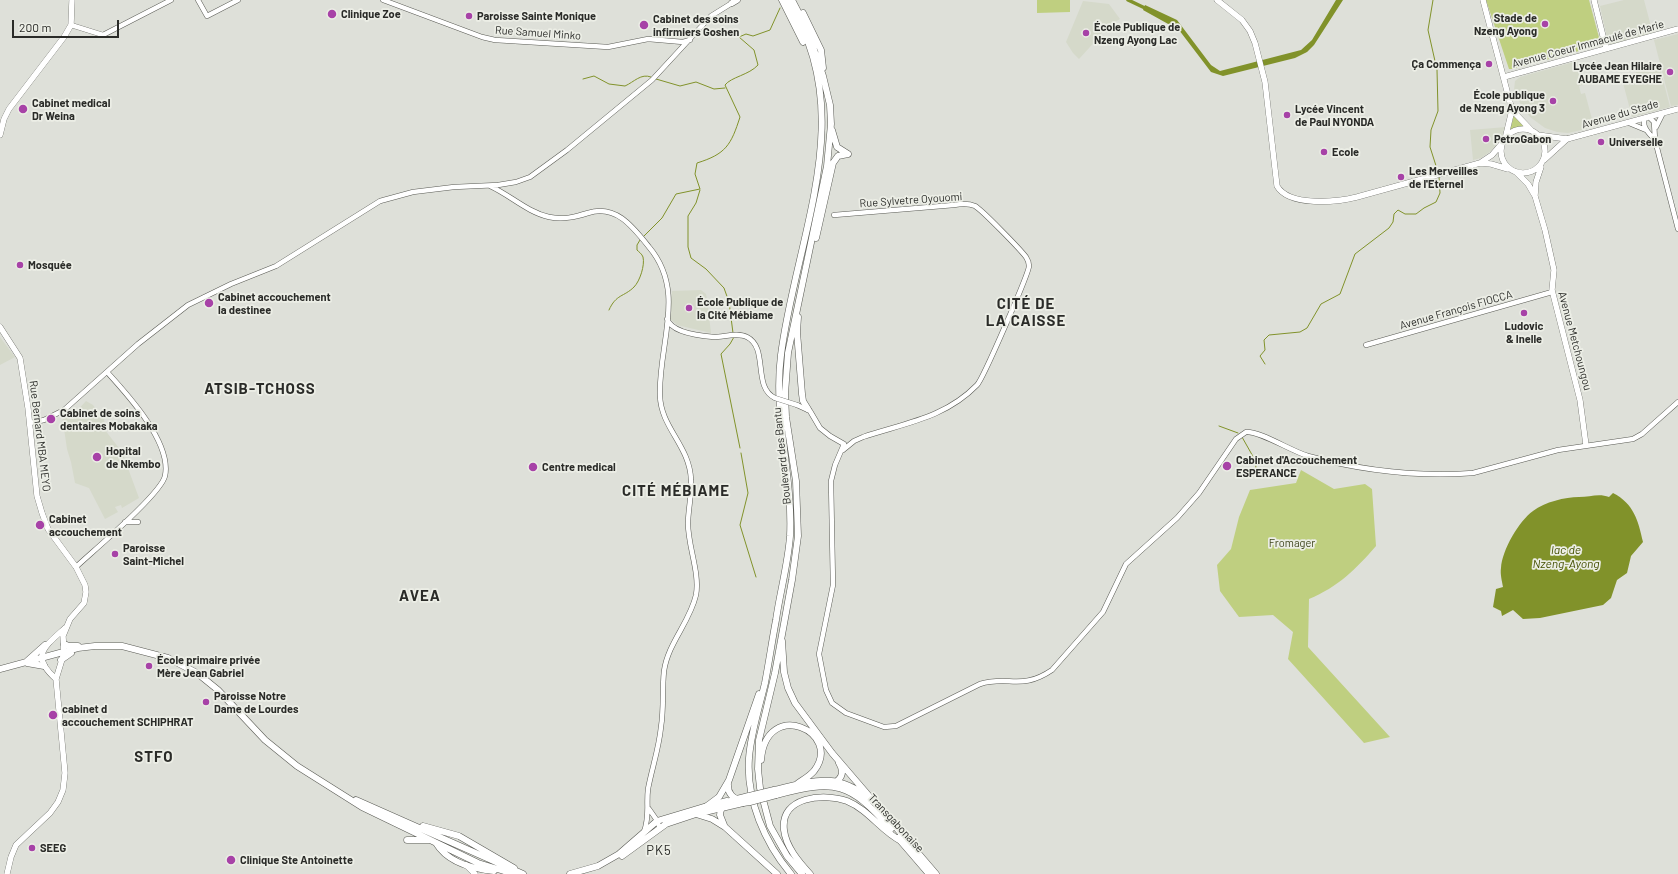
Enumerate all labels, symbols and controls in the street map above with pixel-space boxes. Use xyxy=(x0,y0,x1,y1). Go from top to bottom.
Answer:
place label: Clinique Zoe xyxy=(341,7,401,21)
marker: Clinique Zoe xyxy=(326,8,338,20)
place label: Paroisse Sainte Monique xyxy=(477,9,596,23)
marker: Paroisse Sainte Monique xyxy=(464,11,474,21)
place label: Stade de Nzeng Ayong xyxy=(1474,11,1537,37)
scale bar xyxy=(14,12,121,38)
place label: Cabinet des soins infirmiers Goshen xyxy=(653,12,739,38)
street label: Avenue Coeur Immaculé de Marie xyxy=(1511,17,1665,71)
marker: Cabinet des soins infirmiers Goshen xyxy=(638,19,650,31)
marker: Stade de Nzeng Ayong xyxy=(1540,19,1550,29)
text: 200 m xyxy=(19,20,51,34)
place label: École Publique de Nzeng Ayong Lac xyxy=(1094,20,1180,46)
street label: Rue Samuel Minko xyxy=(495,23,581,43)
marker: École Publique de Nzeng Ayong Lac xyxy=(1081,28,1091,38)
place label: Ça Commença xyxy=(1411,57,1481,71)
marker: Ça Commença xyxy=(1484,59,1494,69)
place label: Lycée Jean Hilaire AUBAME EYEGHE xyxy=(1573,59,1662,85)
marker: Lycée Jean Hilaire AUBAME EYEGHE xyxy=(1665,67,1675,77)
place label: École publique de Nzeng Ayong 3 xyxy=(1459,88,1545,114)
place label: Cabinet medical Dr Weina xyxy=(32,96,110,122)
marker: École publique de Nzeng Ayong 3 xyxy=(1548,96,1558,106)
street label: Avenue du Stade xyxy=(1580,97,1660,131)
place label: Lycée Vincent de Paul NYONDA xyxy=(1295,102,1374,128)
marker: Cabinet medical Dr Weina xyxy=(17,103,29,115)
marker: Lycée Vincent de Paul NYONDA xyxy=(1282,110,1292,120)
place label: PetroGabon xyxy=(1494,132,1551,146)
marker: PetroGabon xyxy=(1481,134,1491,144)
place label: Universelle xyxy=(1609,135,1663,149)
marker: Universelle xyxy=(1596,137,1606,147)
place label: Ecole xyxy=(1332,145,1359,159)
marker: Ecole xyxy=(1319,147,1329,157)
place label: Les Merveilles de l'Eternel xyxy=(1409,164,1478,190)
marker: Les Merveilles de l'Eternel xyxy=(1396,172,1406,182)
street label: Rue Sylvetre Oyouomi xyxy=(859,190,963,210)
place label: Mosquée xyxy=(28,258,72,272)
marker: Mosquée xyxy=(15,260,25,270)
street label: Avenue François FIOCCA xyxy=(1398,288,1514,332)
place label: Cabinet accouchement la destinee xyxy=(218,290,331,316)
street label: Avenue Metchoungou xyxy=(1555,290,1595,392)
place label: École Publique de la Cité Mébiame xyxy=(697,295,783,321)
district label: CITÉ DE LA CAISSE xyxy=(986,295,1066,330)
marker: Cabinet accouchement la destinee xyxy=(203,297,215,309)
marker: École Publique de la Cité Mébiame xyxy=(684,303,694,313)
marker: Ludovic & Inelle xyxy=(1519,308,1529,318)
place label: Ludovic & Inelle xyxy=(1505,319,1543,345)
street label: Rue Bernard MBA MEYO xyxy=(27,380,53,492)
district label: ATSIB-TCHOSS xyxy=(204,380,316,398)
place label: Cabinet de soins dentaires Mobakaka xyxy=(60,406,158,432)
street label: Boulevard des Bantu xyxy=(770,407,794,505)
marker: Cabinet de soins dentaires Mobakaka xyxy=(45,413,57,425)
place label: Hopital de Nkembo xyxy=(106,444,161,470)
marker: Hopital de Nkembo xyxy=(91,451,103,463)
place label: Cabinet d'Accouchement ESPERANCE xyxy=(1236,453,1357,479)
place label: Centre medical xyxy=(542,460,616,474)
marker: Cabinet d'Accouchement ESPERANCE xyxy=(1221,460,1233,472)
marker: Centre medical xyxy=(527,461,539,473)
district label: CITÉ MÉBIAME xyxy=(622,482,730,500)
place label: Cabinet accouchement xyxy=(49,512,122,538)
marker: Cabinet accouchement xyxy=(34,519,46,531)
park label: Fromager xyxy=(1269,536,1315,550)
place label: Paroisse Saint-Michel xyxy=(123,541,184,567)
water label: lac de Nzeng-Ayong xyxy=(1532,543,1600,571)
marker: Paroisse Saint-Michel xyxy=(110,549,120,559)
district label: AVEA xyxy=(399,587,441,605)
place label: École primaire privée Mère Jean Gabriel xyxy=(157,653,260,679)
marker: École primaire privée Mère Jean Gabriel xyxy=(144,661,154,671)
place label: Paroisse Notre Dame de Lourdes xyxy=(214,689,299,715)
marker: Paroisse Notre Dame de Lourdes xyxy=(201,697,211,707)
place label: cabinet d accouchement SCHIPHRAT xyxy=(62,702,193,728)
marker: cabinet d accouchement SCHIPHRAT xyxy=(47,709,59,721)
district label: STFO xyxy=(134,748,174,766)
street label: Transgabonaise xyxy=(865,791,927,855)
place label: SEEG xyxy=(40,841,66,855)
marker: SEEG xyxy=(27,843,37,853)
district label: PK5 xyxy=(646,843,672,859)
place label: Clinique Ste Antoinette xyxy=(240,853,353,867)
marker: Clinique Ste Antoinette xyxy=(225,854,237,866)

